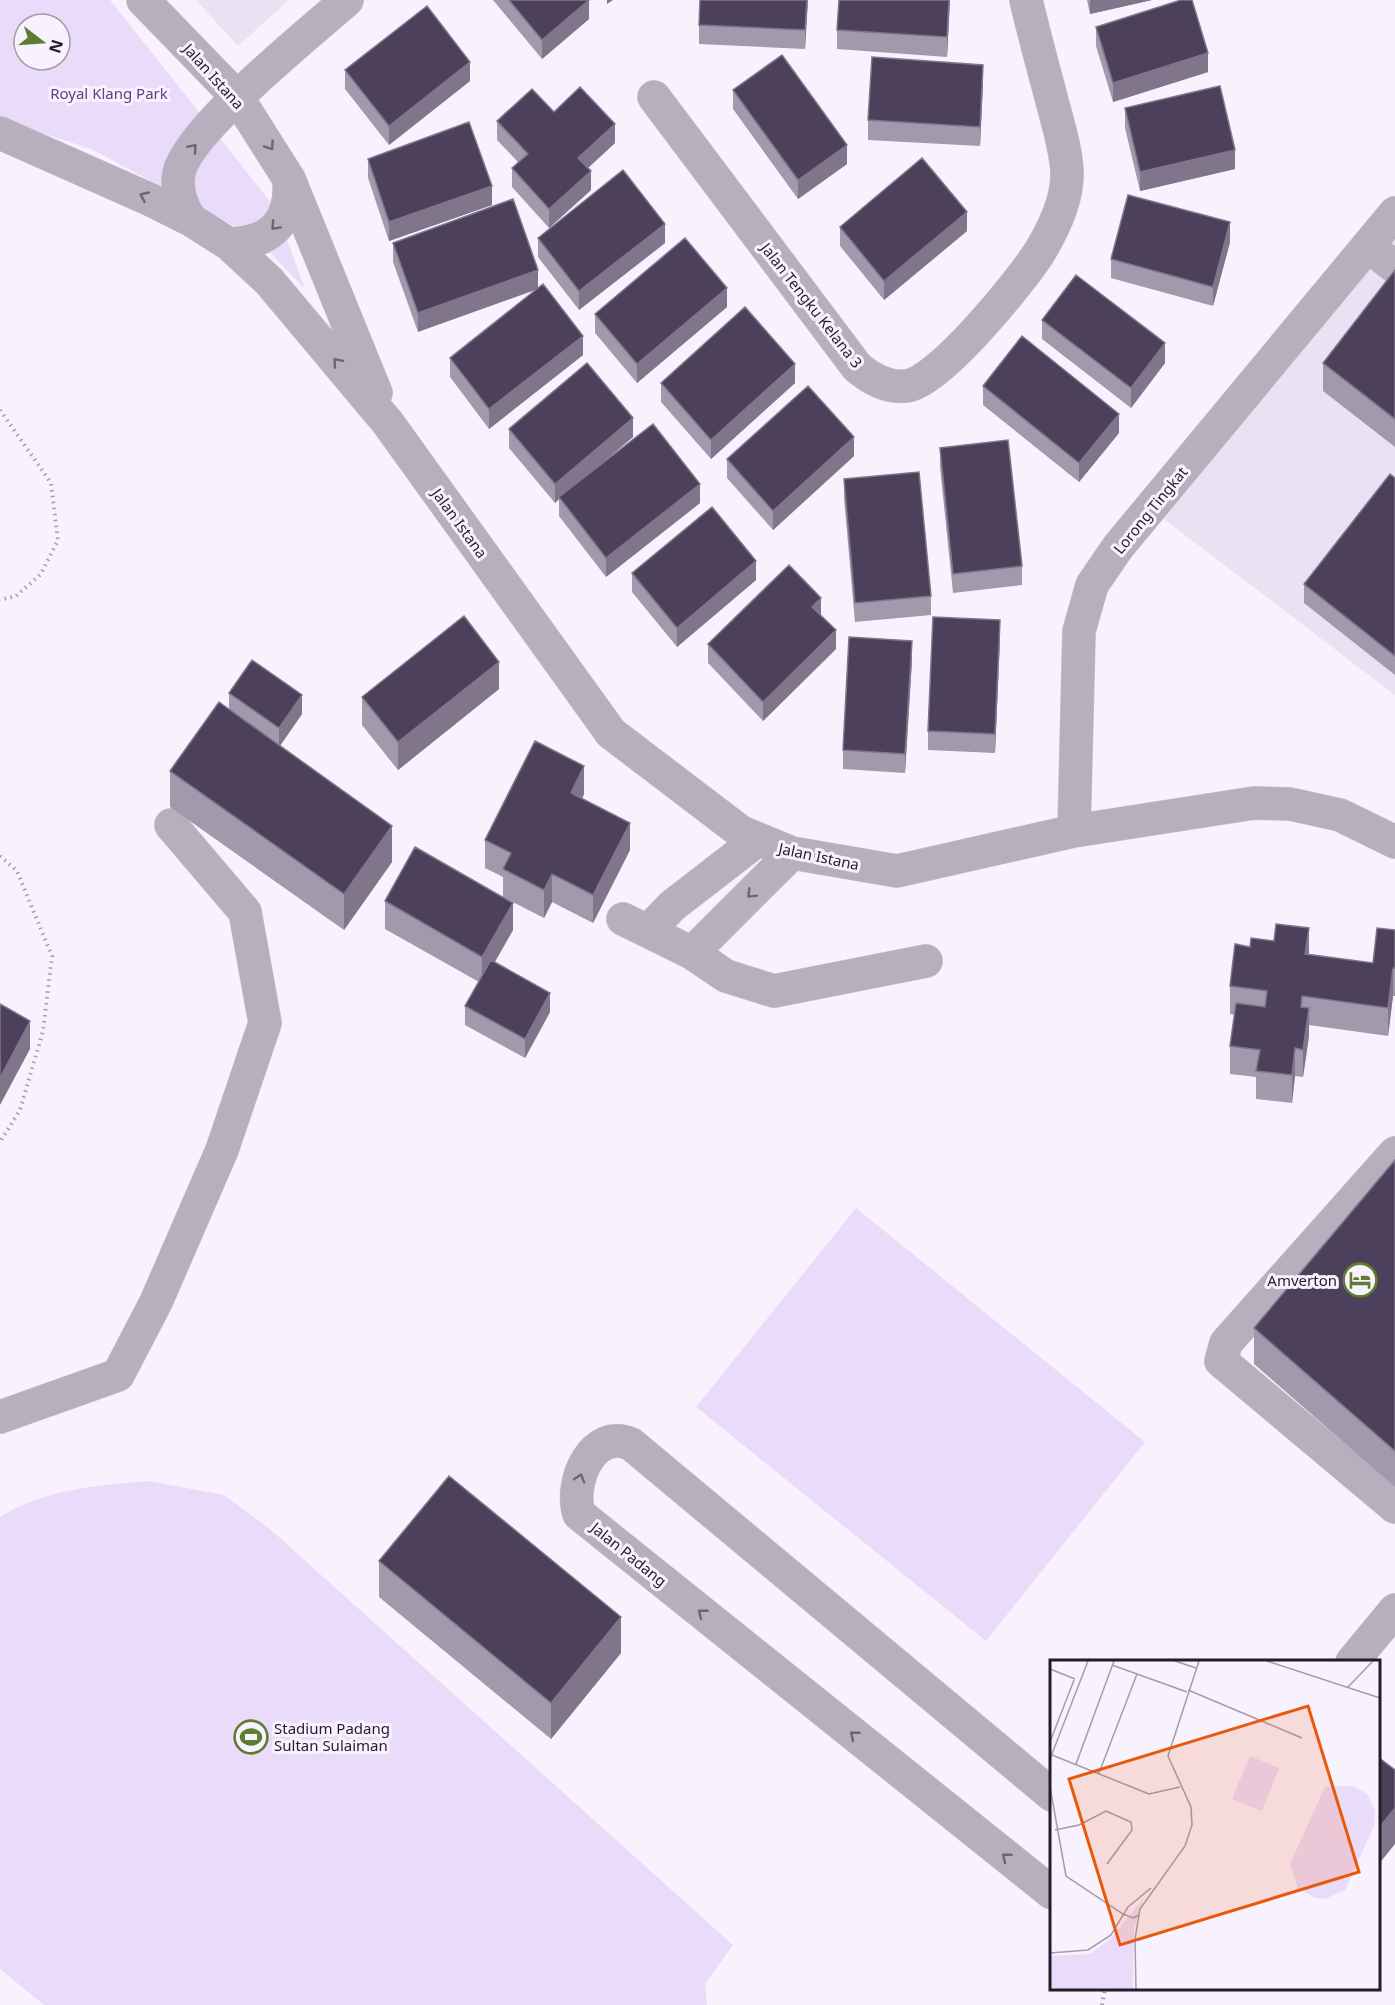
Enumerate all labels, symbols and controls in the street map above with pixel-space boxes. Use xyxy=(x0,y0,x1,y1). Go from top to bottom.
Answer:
north arrow xyxy=(12,12,72,72)
text: N xyxy=(44,37,69,56)
street label: Jalan Istana xyxy=(178,37,249,113)
park label: Royal Klang Park xyxy=(50,83,168,103)
one-way arrow xyxy=(263,139,274,150)
one-way arrow xyxy=(186,144,197,155)
one-way arrow xyxy=(139,192,150,204)
one-way arrow xyxy=(271,220,282,230)
street label: Jalan Tengku Kelana 3 xyxy=(756,237,867,372)
one-way arrow xyxy=(333,358,344,369)
street label: Lorong Tingkat xyxy=(1109,462,1192,558)
street label: Jalan Istana xyxy=(427,482,492,562)
street label: Jalan Istana xyxy=(775,837,861,874)
one-way arrow xyxy=(747,886,758,897)
hotel icon: Amverton xyxy=(1342,1262,1378,1298)
place label: Amverton xyxy=(1267,1270,1337,1290)
one-way arrow xyxy=(573,1473,585,1484)
street label: Jalan Padang xyxy=(586,1516,671,1591)
one-way arrow xyxy=(697,1609,708,1620)
inset map xyxy=(1050,1660,1380,1990)
place label: Stadium Padang Sultan Sulaiman xyxy=(274,1718,390,1755)
sports icon: Stadium Padang Sultan Sulaiman xyxy=(233,1719,269,1755)
one-way arrow xyxy=(850,1731,861,1742)
one-way arrow xyxy=(1002,1853,1013,1864)

